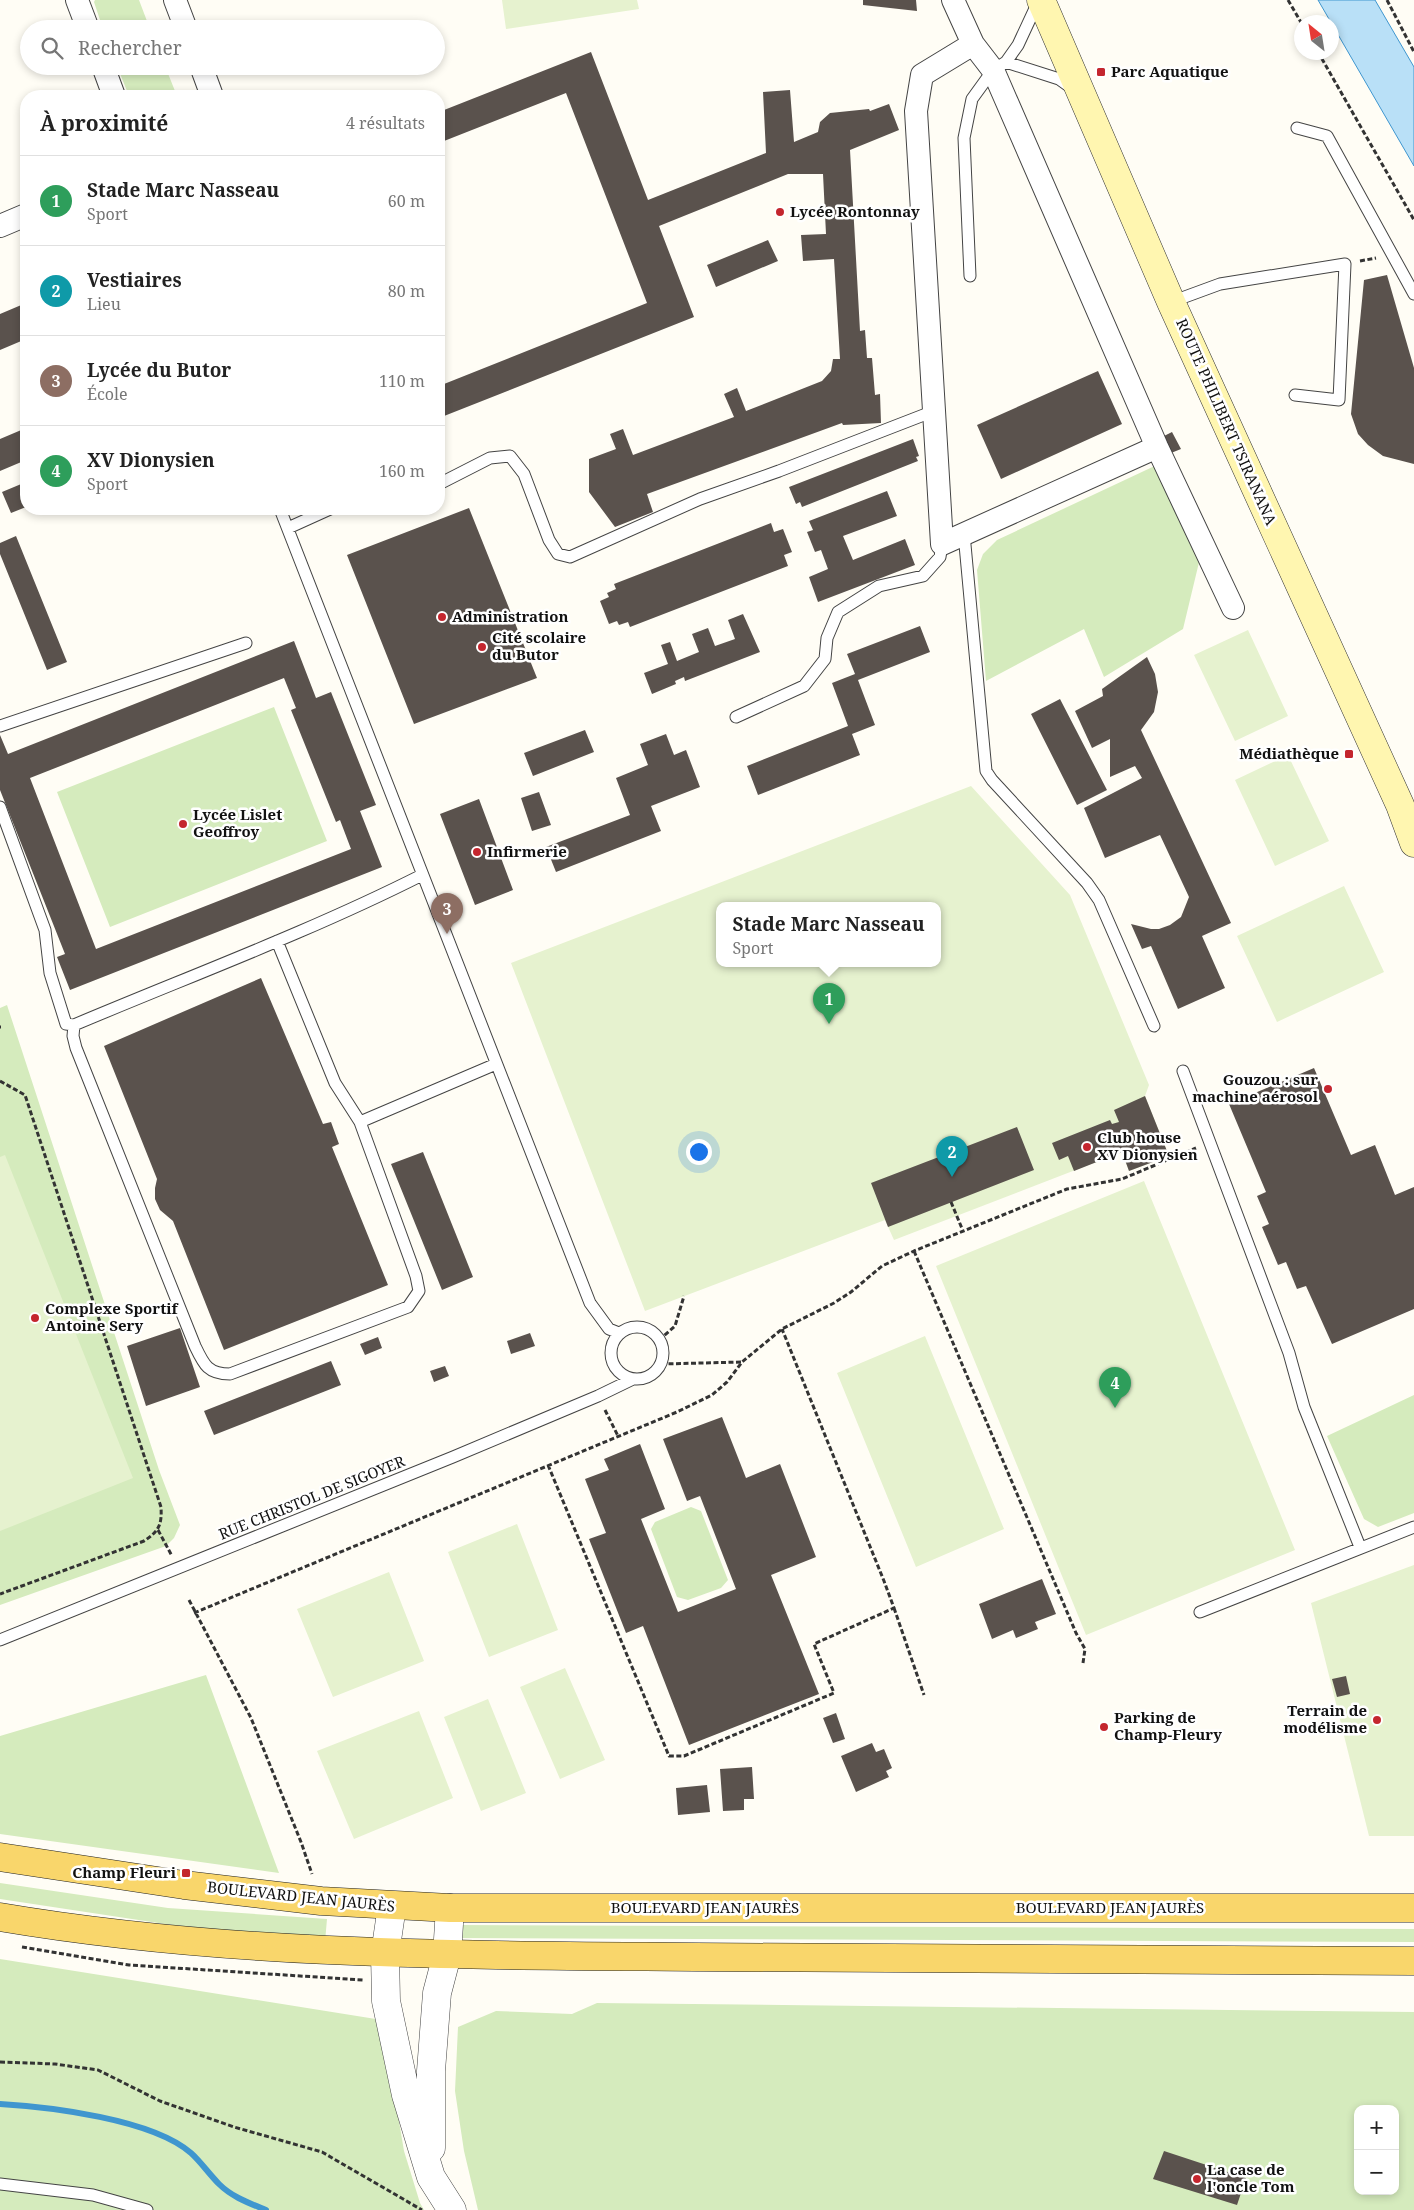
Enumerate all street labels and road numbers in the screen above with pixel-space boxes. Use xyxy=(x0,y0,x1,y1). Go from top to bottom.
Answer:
street label: ROUTE PHILIBERT TSIRANANA xyxy=(1172,315,1282,528)
street label: RUE CHRISTOL DE SIGOYER xyxy=(216,1450,408,1544)
street label: BOULEVARD JEAN JAURÈS xyxy=(206,1876,396,1916)
street label: BOULEVARD JEAN JAURÈS xyxy=(611,1897,799,1917)
street label: BOULEVARD JEAN JAURÈS xyxy=(1016,1897,1204,1917)

